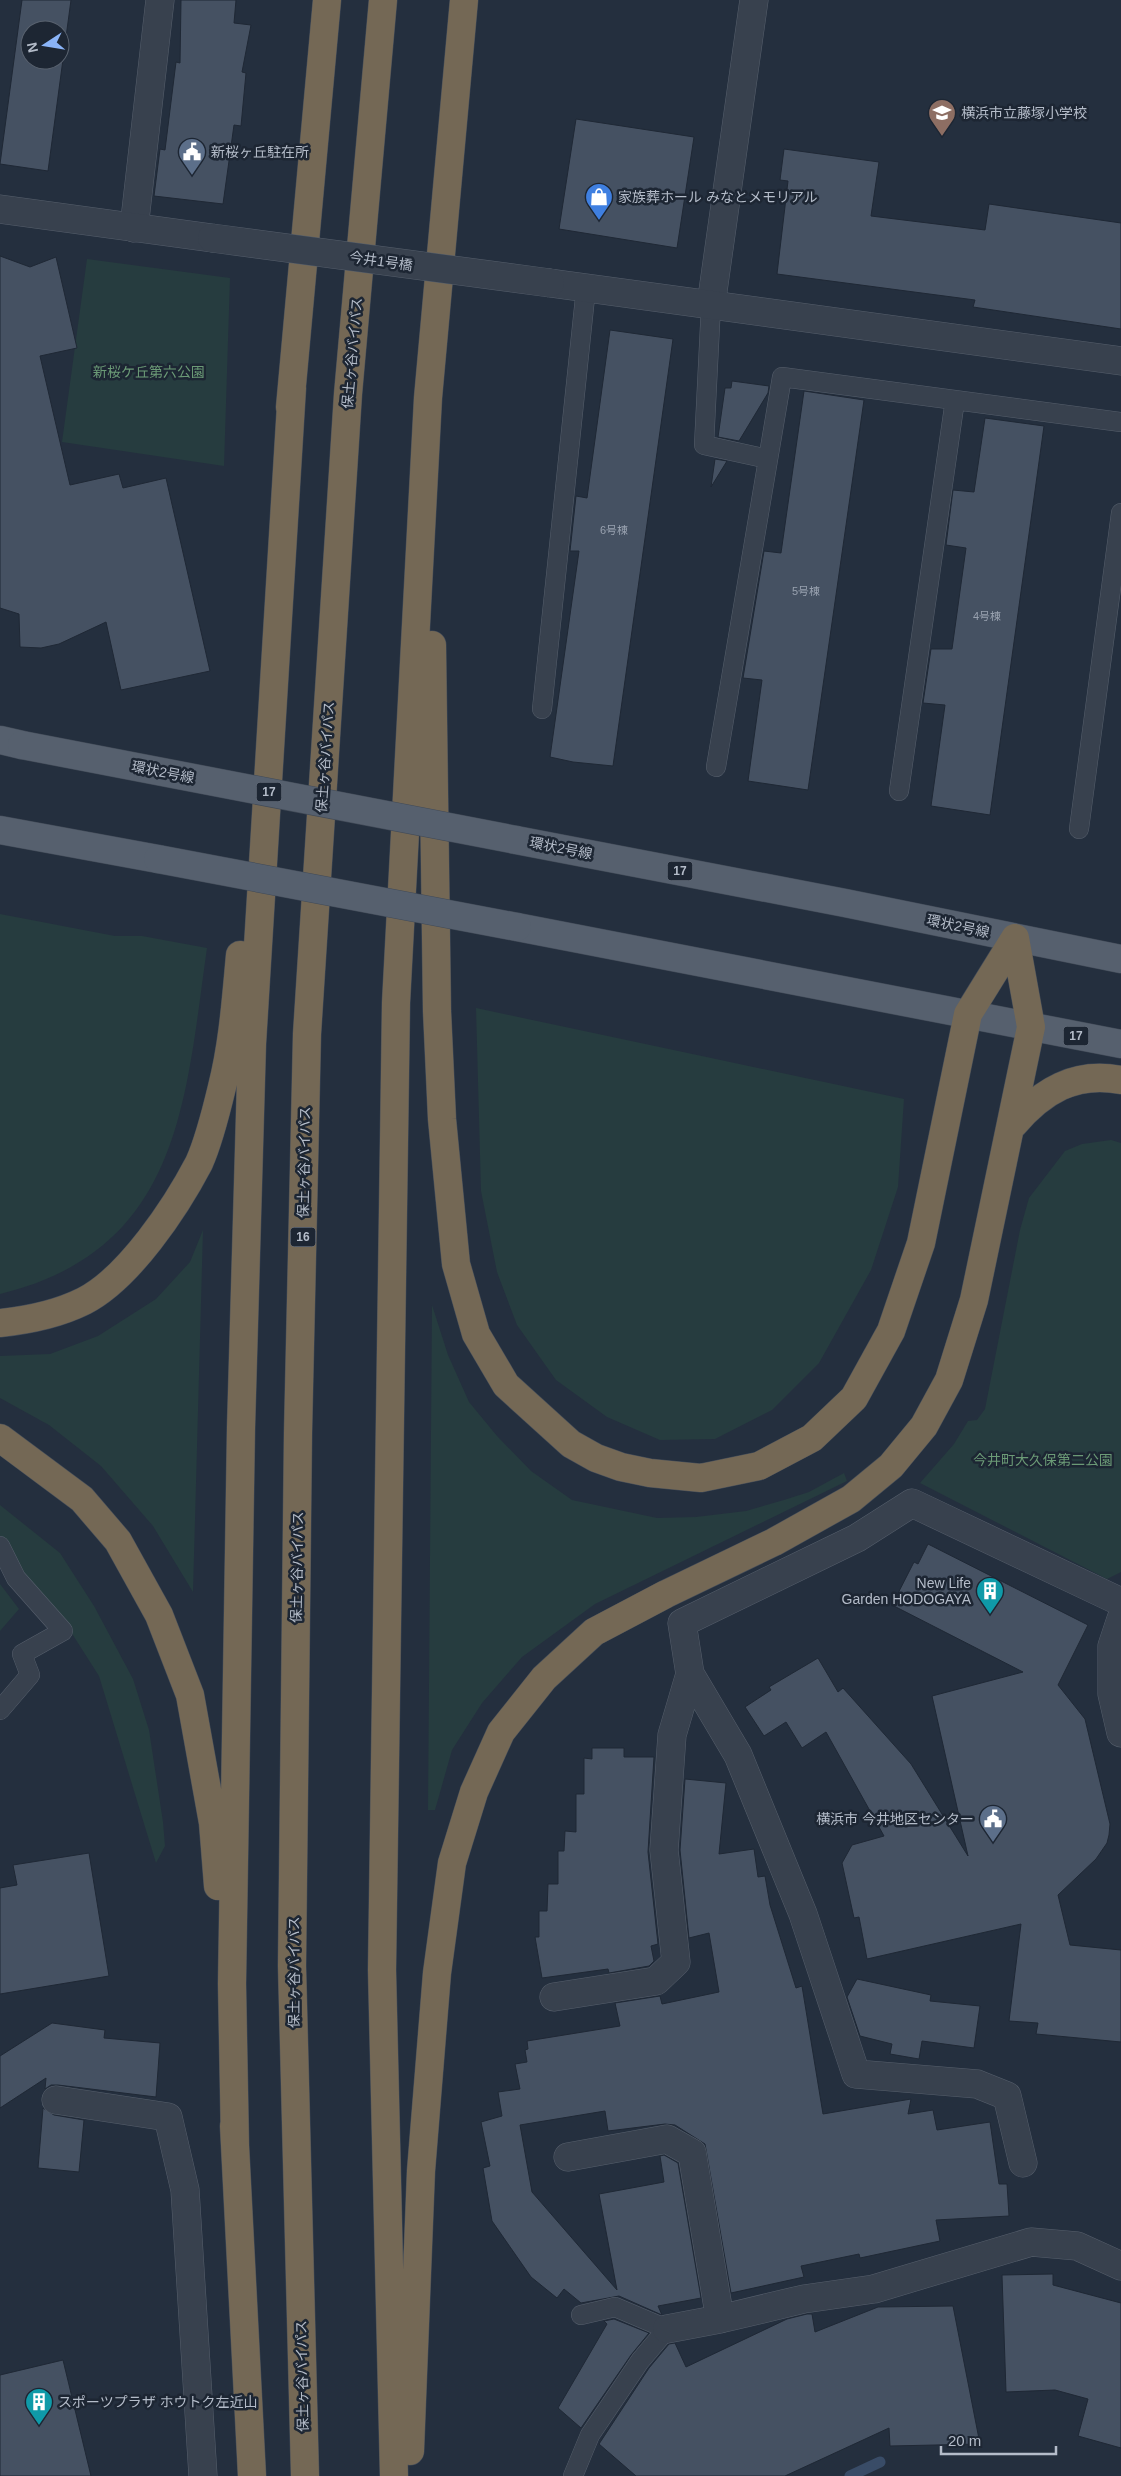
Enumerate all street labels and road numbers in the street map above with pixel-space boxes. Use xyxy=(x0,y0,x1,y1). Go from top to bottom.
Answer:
street label: 今井1号橋 xyxy=(348,249,414,273)
street label: 保土ヶ谷バイパス xyxy=(339,297,365,409)
street label: 保土ヶ谷バイパス xyxy=(313,701,337,813)
street label: 環状2号線 xyxy=(130,758,196,786)
road number: 17 xyxy=(256,782,282,802)
street label: 環状2号線 xyxy=(528,834,594,862)
road number: 17 xyxy=(668,861,692,880)
street label: 環状2号線 xyxy=(925,912,991,940)
road number: 17 xyxy=(1064,1026,1088,1046)
street label: 保土ヶ谷バイパス xyxy=(295,1106,313,1218)
road number: 16 xyxy=(290,1228,316,1246)
street label: 保土ヶ谷バイパス xyxy=(288,1511,306,1623)
street label: 保土ヶ谷バイパス xyxy=(286,1916,302,2028)
street label: 保土ヶ谷バイパス xyxy=(293,2320,311,2432)

